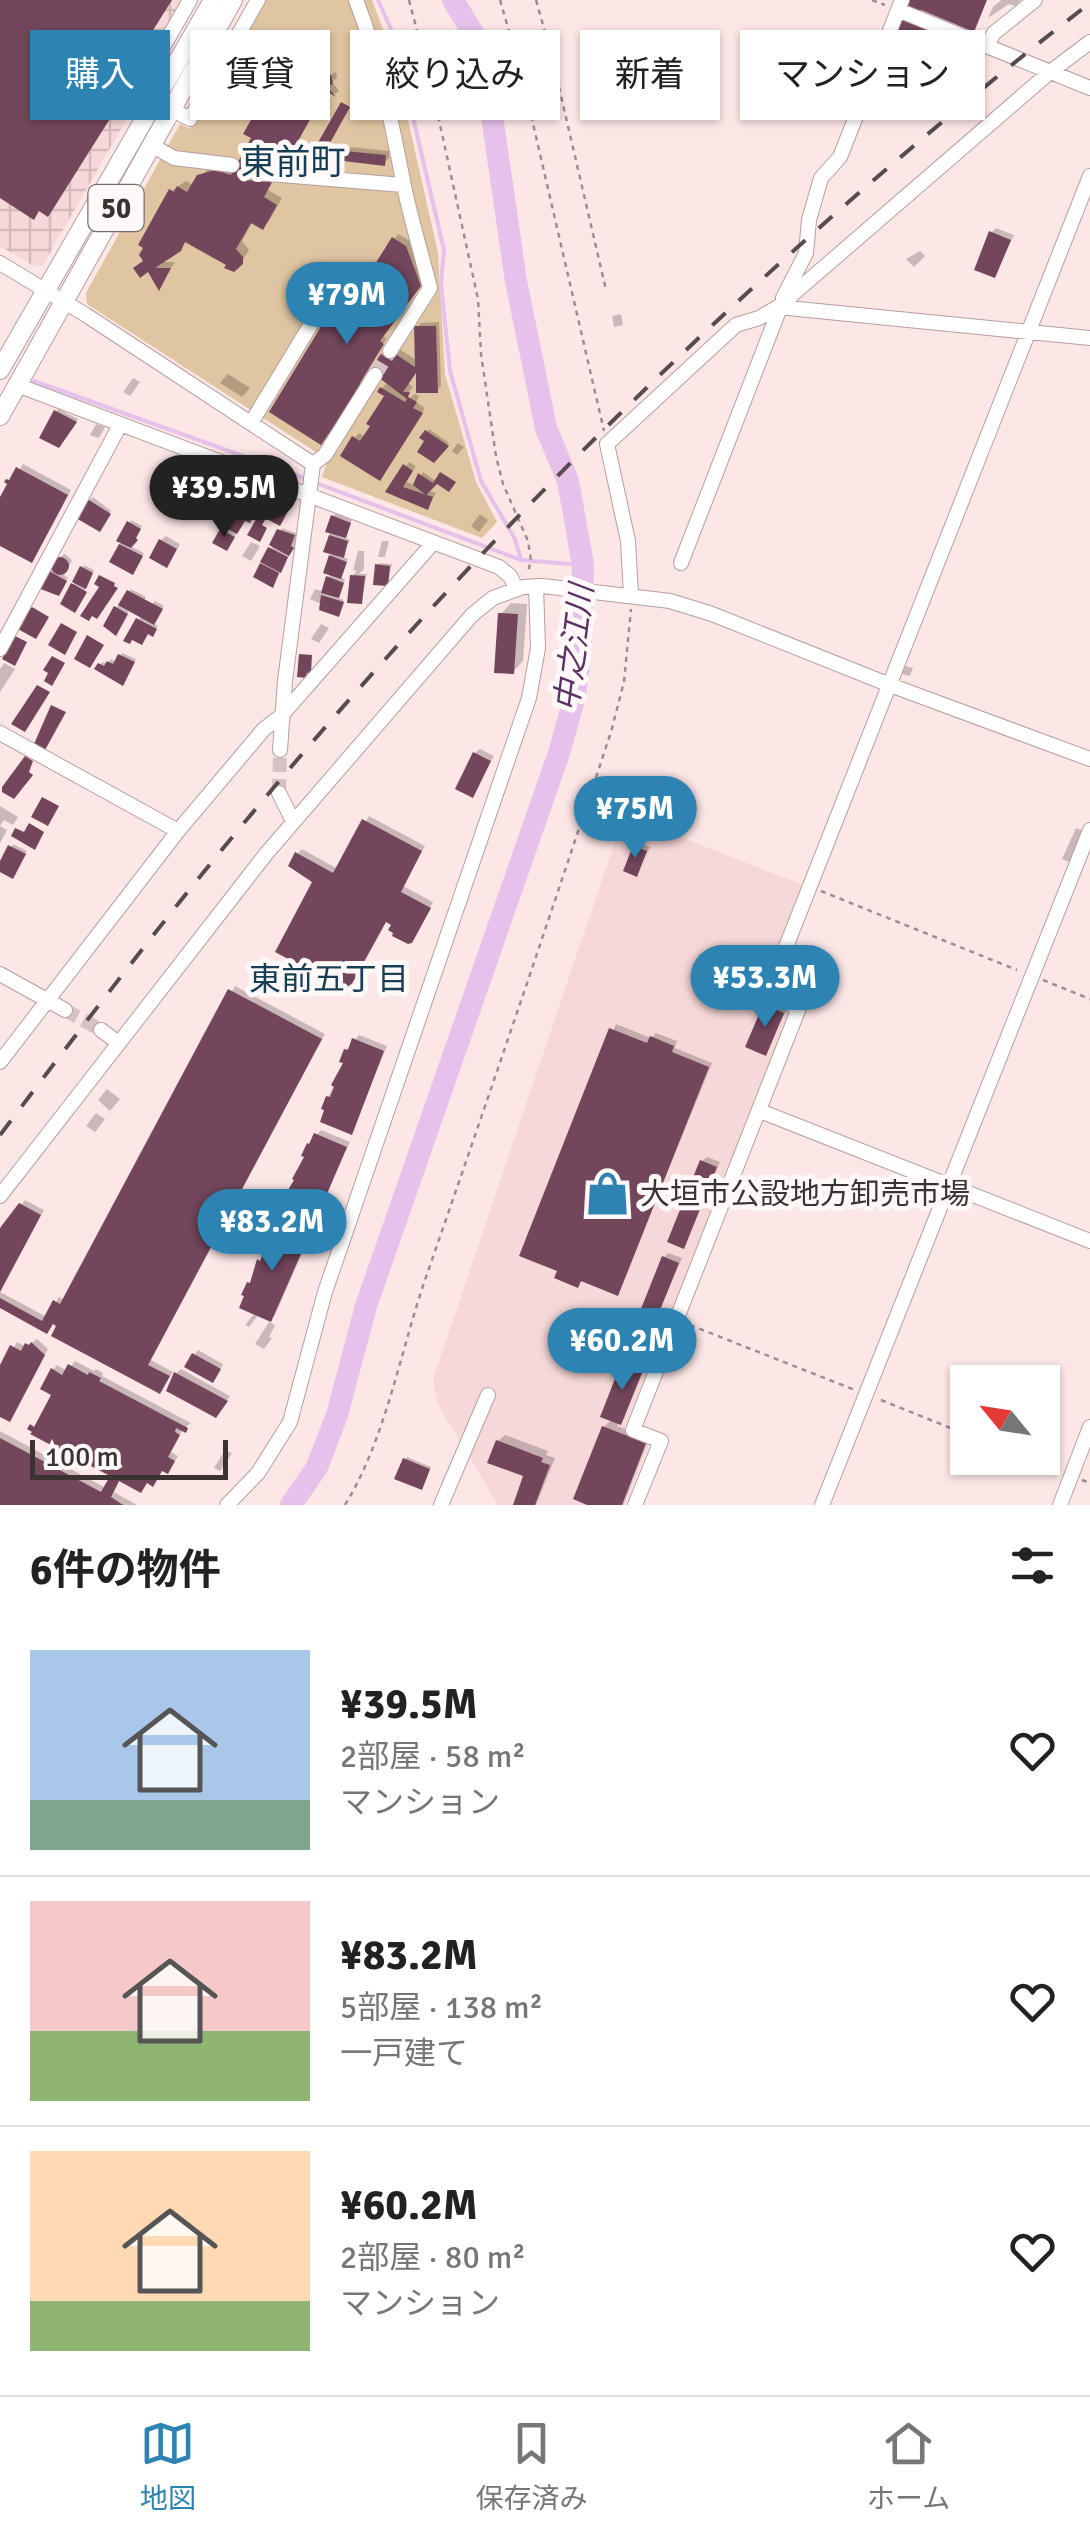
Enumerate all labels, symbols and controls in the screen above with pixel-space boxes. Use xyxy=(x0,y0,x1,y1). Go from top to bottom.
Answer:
chip: 購入 xyxy=(30,30,170,120)
chip: 賃貸 xyxy=(190,30,330,120)
chip: 絞り込み xyxy=(350,30,560,120)
chip: 新着 xyxy=(580,30,720,120)
chip: マンション xyxy=(740,30,985,120)
district label: 東前町 xyxy=(240,141,346,184)
road number: 50 xyxy=(88,185,144,231)
pin: ¥79M xyxy=(288,262,406,347)
text: ¥79M xyxy=(308,275,386,314)
pin: ¥39.5M xyxy=(143,455,305,540)
text: ¥39.5M xyxy=(172,468,276,507)
water label: 中之江川 xyxy=(547,579,602,714)
pin: ¥75M xyxy=(576,776,694,861)
text: ¥75M xyxy=(596,789,674,828)
pin: ¥53.3M xyxy=(684,945,846,1030)
text: ¥53.3M xyxy=(713,958,817,997)
district label: 東前五丁目 xyxy=(249,960,409,999)
shop icon: 大垣市公設地方卸売市場 xyxy=(583,1170,631,1218)
place label: 大垣市公設地方卸売市場 xyxy=(640,1176,970,1213)
pin: ¥83.2M xyxy=(191,1189,353,1274)
text: ¥83.2M xyxy=(220,1202,324,1241)
pin: ¥60.2M xyxy=(541,1308,703,1393)
text: ¥60.2M xyxy=(570,1321,674,1360)
north arrow xyxy=(950,1365,1060,1475)
map controls xyxy=(950,1365,1060,1475)
scale bar xyxy=(30,1435,228,1480)
text: 100 m xyxy=(45,1440,119,1474)
icon: filters xyxy=(1005,1538,1060,1593)
text: 6件の物件 xyxy=(30,1545,221,1596)
text: ¥39.5M xyxy=(340,1679,478,1730)
icon: home xyxy=(110,1690,230,1810)
icon: heart xyxy=(1005,1723,1060,1778)
text: 2部屋 · 58 m² xyxy=(340,1737,526,1776)
text: マンション xyxy=(340,1783,500,1822)
text: ¥83.2M xyxy=(340,1930,478,1981)
icon: home xyxy=(110,1941,230,2061)
icon: heart xyxy=(1005,1974,1060,2029)
text: 5部屋 · 138 m² xyxy=(340,1988,543,2027)
text: 一戸建て xyxy=(340,2034,468,2073)
text: ¥60.2M xyxy=(340,2180,478,2231)
icon: home xyxy=(110,2191,230,2311)
icon: heart xyxy=(1005,2224,1060,2279)
text: 2部屋 · 80 m² xyxy=(340,2238,526,2277)
text: マンション xyxy=(340,2284,500,2323)
tab: 地図 xyxy=(140,2416,196,2516)
tab: 保存済み xyxy=(475,2416,587,2516)
tab: ホーム xyxy=(867,2416,950,2516)

